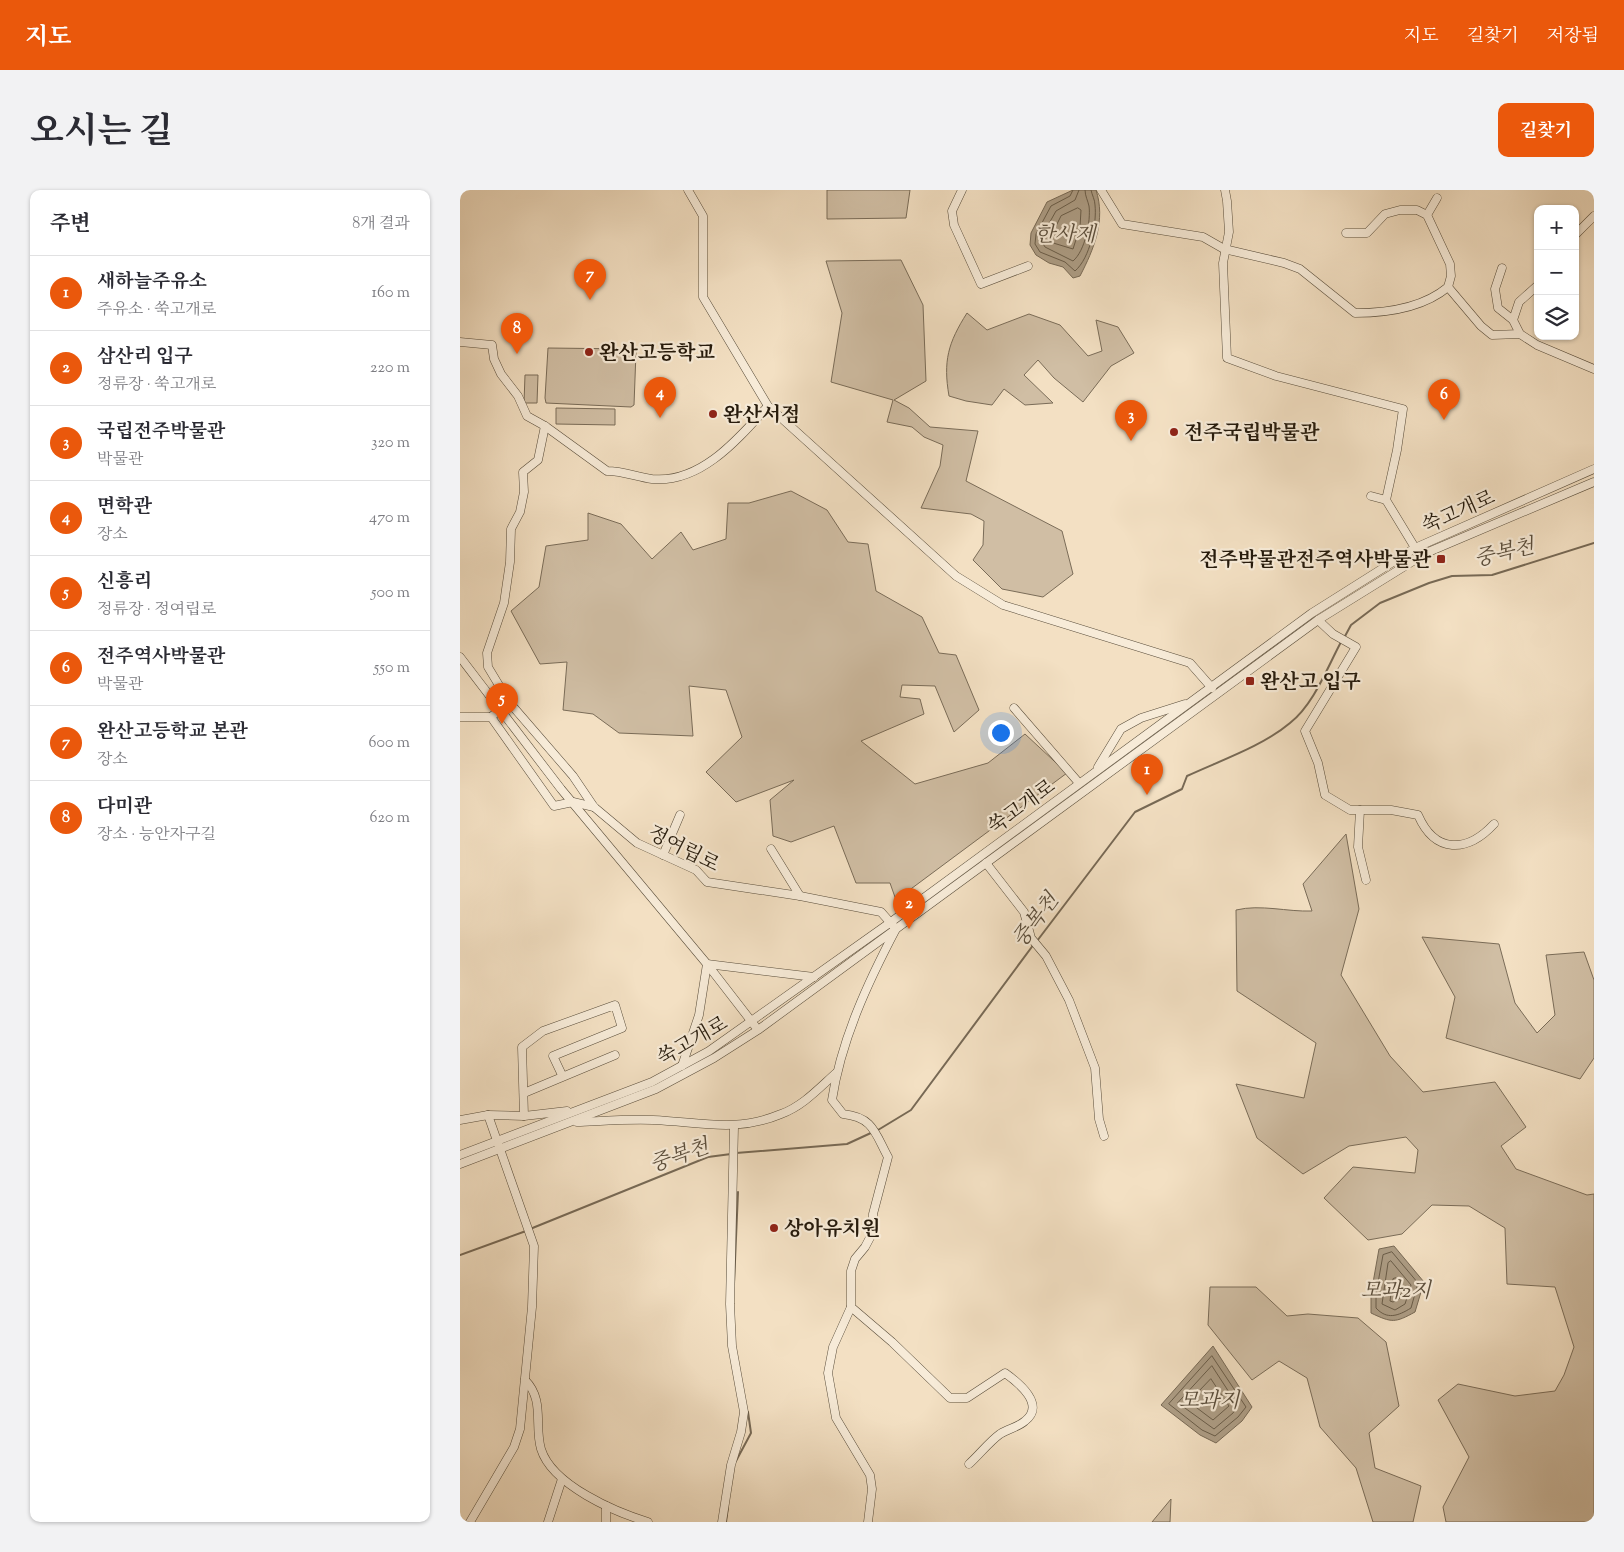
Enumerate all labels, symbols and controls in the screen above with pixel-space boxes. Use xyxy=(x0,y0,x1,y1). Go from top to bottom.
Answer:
text: 지도 xyxy=(25,21,71,55)
text: 지도 xyxy=(1404,24,1439,50)
text: 길찾기 xyxy=(1467,24,1519,50)
text: 저장됨 xyxy=(1547,24,1599,50)
button: 길찾기 xyxy=(1498,103,1594,157)
text: 오시는 길 xyxy=(30,108,173,159)
map controls xyxy=(1534,205,1579,340)
button: + xyxy=(1534,205,1579,250)
text: 주변 xyxy=(50,210,91,240)
text: 8개 결과 xyxy=(352,213,410,236)
water label: 한사제 xyxy=(1035,221,1098,251)
button: − xyxy=(1534,250,1579,295)
pin: 7 xyxy=(574,259,606,300)
text: 새하늘주유소 xyxy=(97,269,207,296)
text: 1 xyxy=(63,282,69,305)
text: 160 m xyxy=(372,282,410,305)
button: layers xyxy=(1534,295,1579,340)
text: 주유소 · 쑥고개로 xyxy=(97,299,216,322)
pin: 8 xyxy=(501,313,533,354)
place label: 완산고등학교 xyxy=(599,340,716,369)
text: 삼산리 입구 xyxy=(97,344,193,371)
marker: 완산고등학교 xyxy=(583,346,595,358)
text: 2 xyxy=(62,357,70,380)
text: 220 m xyxy=(370,357,410,380)
text: 정류장 · 쑥고개로 xyxy=(97,374,216,397)
pin: 4 xyxy=(644,377,676,418)
pin: 6 xyxy=(1428,379,1460,420)
pin: 3 xyxy=(1115,400,1147,441)
place label: 완산서점 xyxy=(723,402,800,431)
marker: 완산서점 xyxy=(707,408,719,420)
text: 국립전주박물관 xyxy=(97,419,225,446)
place label: 전주국립박물관 xyxy=(1184,420,1320,449)
marker: 전주국립박물관 xyxy=(1168,426,1180,438)
text: 3 xyxy=(63,432,69,455)
text: 320 m xyxy=(371,432,410,455)
text: 박물관 xyxy=(97,449,143,472)
street label: 쑥고개로 xyxy=(1418,484,1500,542)
text: 면학관 xyxy=(97,494,152,521)
text: 4 xyxy=(62,507,70,530)
text: 470 m xyxy=(369,507,410,530)
text: 장소 xyxy=(97,524,128,547)
water label: 중복천 xyxy=(1471,532,1539,575)
place label: 전주박물관전주역사박물관 xyxy=(1199,547,1432,576)
marker: 전주박물관전주역사박물관 xyxy=(1435,553,1447,565)
text: 신흥리 xyxy=(97,569,152,596)
text: 5 xyxy=(63,582,69,605)
text: 500 m xyxy=(371,582,410,605)
text: 정류장 · 정여립로 xyxy=(97,599,216,622)
text: 전주역사박물관 xyxy=(97,644,225,671)
text: 6 xyxy=(62,657,70,680)
text: 550 m xyxy=(374,657,410,680)
place label: 완산고 입구 xyxy=(1260,669,1361,698)
text: 박물관 xyxy=(97,674,143,697)
marker: 완산고 입구 xyxy=(1244,675,1256,687)
pin: 5 xyxy=(486,683,518,724)
text: 완산고등학교 본관 xyxy=(97,719,248,746)
your location xyxy=(988,720,1014,746)
text: 7 xyxy=(62,732,70,755)
text: 600 m xyxy=(368,732,410,755)
text: 장소 xyxy=(97,749,128,772)
pin: 1 xyxy=(1131,754,1163,795)
street label: 쑥고개로 xyxy=(983,774,1062,842)
text: 다미관 xyxy=(97,794,152,821)
text: 8 xyxy=(62,807,70,830)
text: 620 m xyxy=(370,807,410,830)
street label: 정여립로 xyxy=(642,820,724,881)
text: 장소 · 능안자구길 xyxy=(97,824,216,847)
water label: 중복천 xyxy=(1006,887,1068,955)
pin: 2 xyxy=(893,888,925,929)
street label: 쑥고개로 xyxy=(653,1010,734,1074)
water label: 중복천 xyxy=(646,1132,715,1181)
place label: 상아유치원 xyxy=(784,1216,881,1245)
marker: 상아유치원 xyxy=(768,1222,780,1234)
water label: 모과2지 xyxy=(1361,1277,1433,1307)
water label: 모과지 xyxy=(1179,1387,1241,1417)

